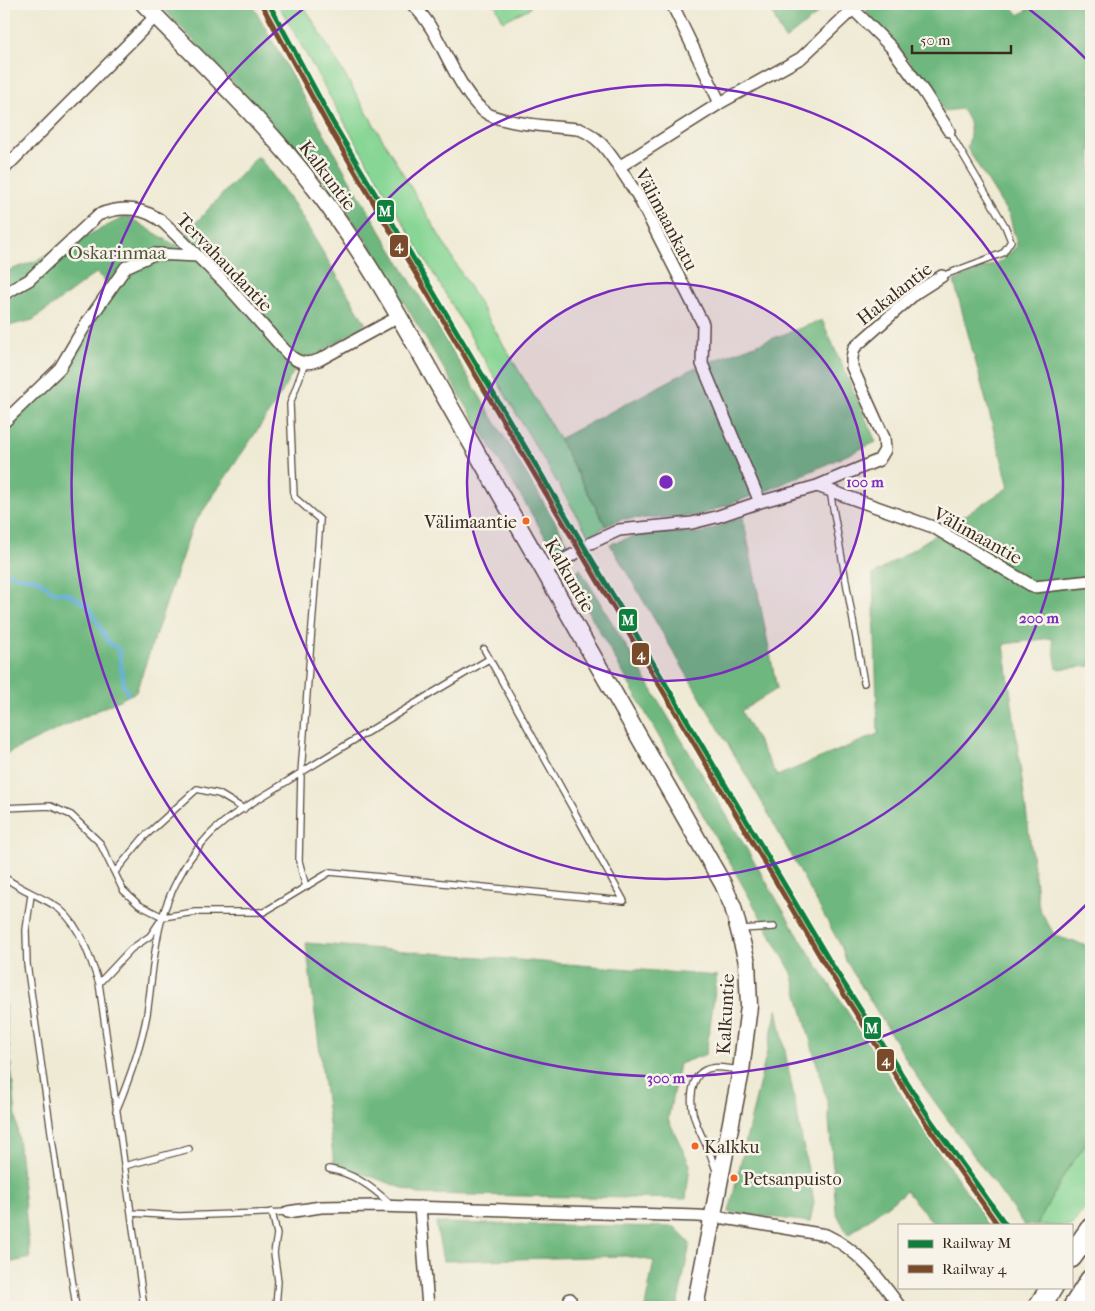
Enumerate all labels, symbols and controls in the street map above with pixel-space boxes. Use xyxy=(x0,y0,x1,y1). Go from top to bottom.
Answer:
scale bar xyxy=(912,22,1011,54)
text: 50 m xyxy=(920,31,951,49)
street label: Kalkuntie xyxy=(294,137,360,215)
street label: Välimaankatu xyxy=(630,164,702,274)
line badge: M xyxy=(376,199,395,223)
text: M xyxy=(378,203,392,220)
street label: Tervahaudantie xyxy=(172,209,277,317)
line badge: 4 xyxy=(389,234,409,258)
text: 4 xyxy=(394,237,404,254)
park label: Oskarinmaa xyxy=(68,242,167,264)
street label: Hakalantie xyxy=(853,258,936,330)
centre of rings xyxy=(657,473,675,491)
text: 100 m xyxy=(846,473,884,491)
street label: Välimaantie xyxy=(929,502,1026,569)
place label: Välimaantie xyxy=(423,512,517,533)
marker: Välimaantie xyxy=(521,516,531,526)
street label: Kalkuntie xyxy=(539,535,599,616)
line badge: M xyxy=(618,608,638,632)
text: 200 m xyxy=(1019,609,1059,627)
text: M xyxy=(621,612,635,629)
line badge: 4 xyxy=(631,642,650,666)
text: 4 xyxy=(636,646,646,663)
street label: Kalkuntie xyxy=(713,973,739,1055)
line badge: M xyxy=(863,1016,882,1040)
text: M xyxy=(865,1020,879,1037)
line badge: 4 xyxy=(876,1048,895,1072)
text: 4 xyxy=(881,1052,891,1069)
text: 300 m xyxy=(647,1069,686,1087)
place label: Kalkku xyxy=(704,1137,759,1158)
marker: Kalkku xyxy=(690,1141,700,1151)
place label: Petsanpuisto xyxy=(743,1169,842,1190)
marker: Petsanpuisto xyxy=(729,1173,739,1183)
legend xyxy=(898,1224,1072,1288)
text: Railway M xyxy=(942,1234,1011,1252)
text: Railway 4 xyxy=(942,1260,1007,1278)

